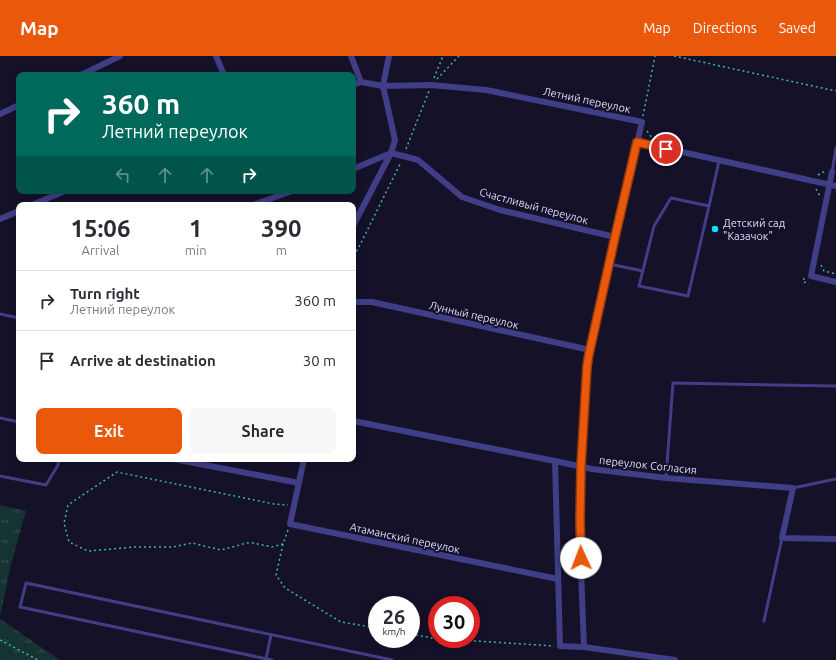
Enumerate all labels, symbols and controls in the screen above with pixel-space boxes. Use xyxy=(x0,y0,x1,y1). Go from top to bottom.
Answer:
text: Map xyxy=(20,17,59,39)
text: Map xyxy=(643,20,671,36)
text: Directions xyxy=(693,20,757,36)
text: Saved xyxy=(779,20,816,36)
street label: Летний переулок xyxy=(542,85,632,115)
icon: right xyxy=(36,88,88,140)
text: 360 m xyxy=(102,88,180,119)
text: Летний переулок xyxy=(102,121,248,141)
pin xyxy=(649,132,683,166)
icon: arrive xyxy=(655,138,677,160)
icon: left xyxy=(112,164,134,186)
icon: ahead xyxy=(154,164,176,186)
icon: ahead xyxy=(196,164,218,186)
icon: right xyxy=(238,164,260,186)
street label: Счастливый переулок xyxy=(478,186,590,226)
text: 15:06 xyxy=(70,215,130,242)
text: 1 xyxy=(189,215,202,242)
text: 390 xyxy=(261,215,302,242)
place label: Детский сад "Казачок" xyxy=(723,217,786,242)
marker: Детский сад "Казачок" xyxy=(710,224,720,234)
text: Arrival xyxy=(81,243,119,257)
text: min xyxy=(185,243,207,257)
text: m xyxy=(276,243,287,257)
text: Turn right xyxy=(70,285,140,302)
icon: right xyxy=(36,290,58,312)
text: 360 m xyxy=(294,292,336,309)
street label: Лунный переулок xyxy=(428,299,520,331)
text: Летний переулок xyxy=(70,302,175,316)
icon: arrive xyxy=(36,350,58,372)
text: Arrive at destination xyxy=(70,352,216,369)
text: 30 m xyxy=(303,352,336,369)
button: Exit xyxy=(36,408,182,454)
button: Share xyxy=(190,408,336,454)
street label: переулок Согласия xyxy=(599,454,697,476)
street label: Атаманский переулок xyxy=(349,520,462,556)
position arrow xyxy=(560,537,602,579)
speed limit sign: 30 xyxy=(428,596,480,648)
text: 26 xyxy=(383,605,405,628)
text: km/h xyxy=(382,626,406,637)

